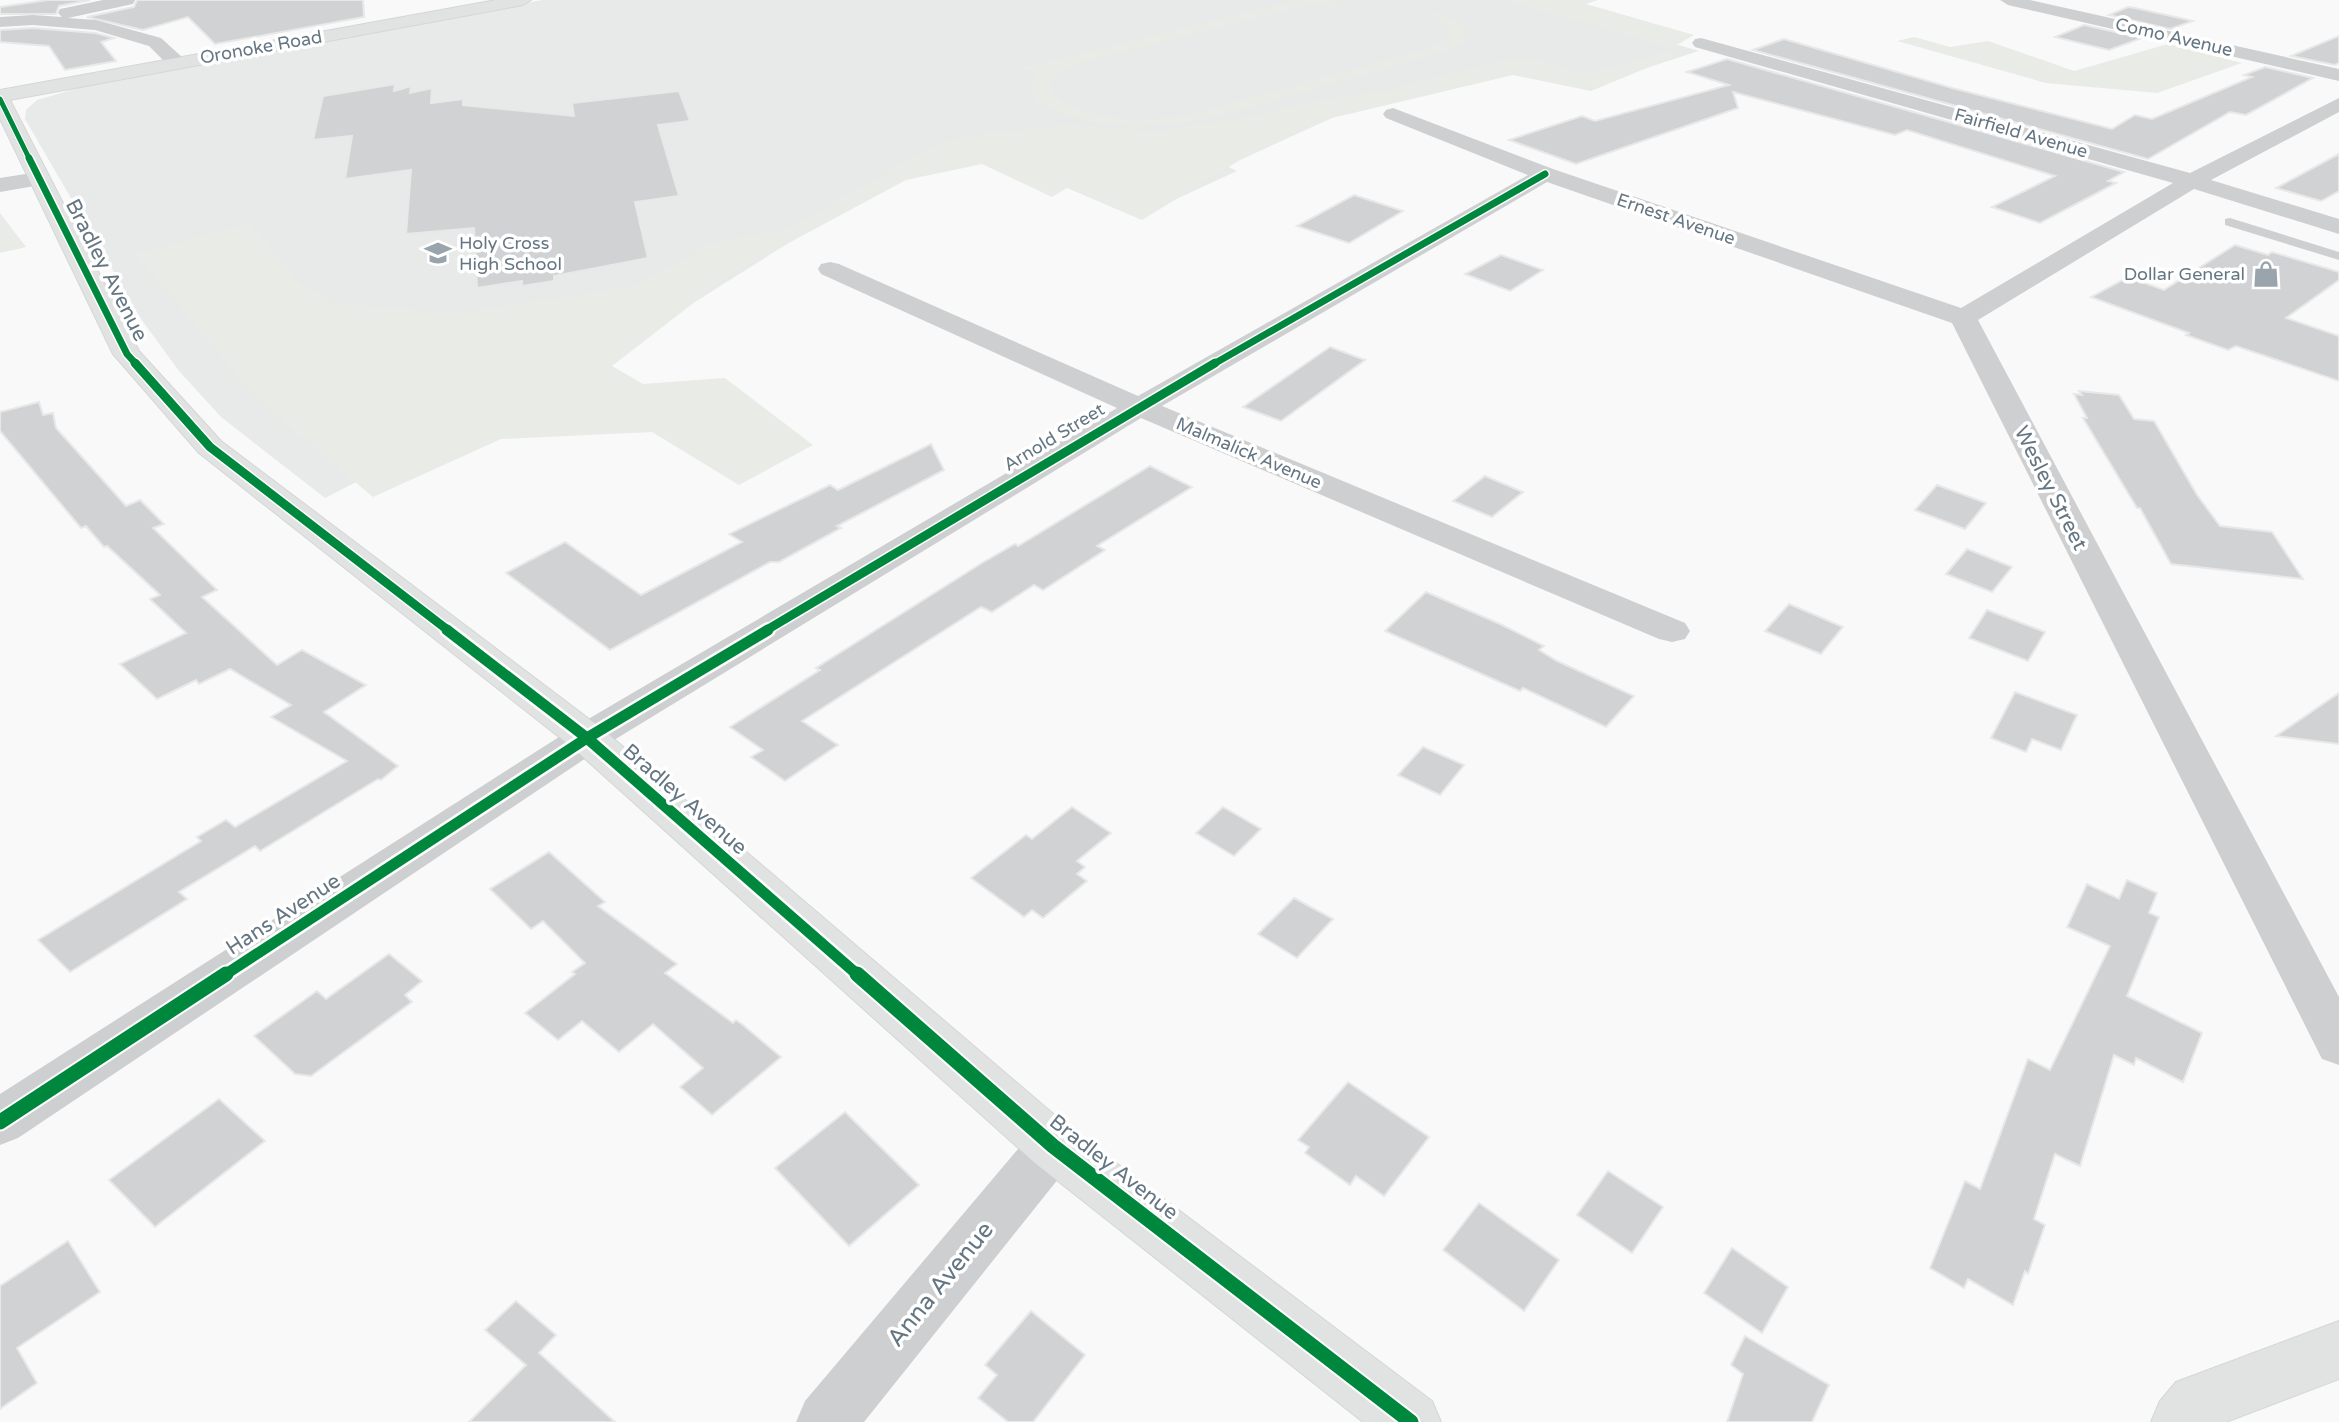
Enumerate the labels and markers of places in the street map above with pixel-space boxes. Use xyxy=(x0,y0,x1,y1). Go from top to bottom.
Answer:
place label: Holy Cross High School xyxy=(459,232,562,275)
school or university icon: Holy Cross High School xyxy=(423,238,453,268)
shop icon: Dollar General xyxy=(2251,259,2281,289)
place label: Dollar General xyxy=(2124,263,2245,285)

